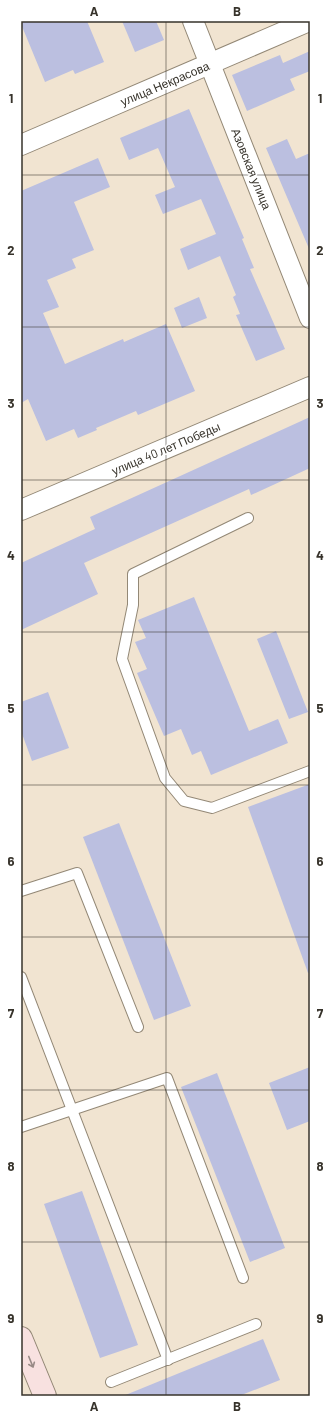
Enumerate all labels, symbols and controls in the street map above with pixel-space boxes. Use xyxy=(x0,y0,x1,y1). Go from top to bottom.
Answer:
text: A xyxy=(90,3,99,19)
text: B xyxy=(233,3,241,19)
street label: улица Некрасова xyxy=(118,58,212,109)
text: 1 xyxy=(9,90,13,106)
text: 1 xyxy=(318,90,322,106)
street label: Азовская улица xyxy=(228,126,275,212)
text: 2 xyxy=(7,242,15,258)
text: 2 xyxy=(316,242,324,258)
text: 3 xyxy=(7,395,15,411)
text: 3 xyxy=(316,395,324,411)
street label: улица 40 лет Победы xyxy=(109,419,222,478)
text: 4 xyxy=(7,547,15,563)
text: 4 xyxy=(316,547,324,563)
text: 5 xyxy=(7,700,15,716)
text: 5 xyxy=(316,700,324,716)
text: 6 xyxy=(8,853,15,869)
text: 6 xyxy=(317,853,324,869)
text: 7 xyxy=(8,1005,15,1021)
text: 7 xyxy=(317,1005,324,1021)
text: 8 xyxy=(7,1158,15,1174)
text: 8 xyxy=(316,1158,324,1174)
text: 9 xyxy=(8,1310,15,1326)
text: 9 xyxy=(317,1310,324,1326)
one-way arrow xyxy=(28,1356,35,1368)
text: A xyxy=(90,1398,99,1414)
text: B xyxy=(233,1398,241,1414)

